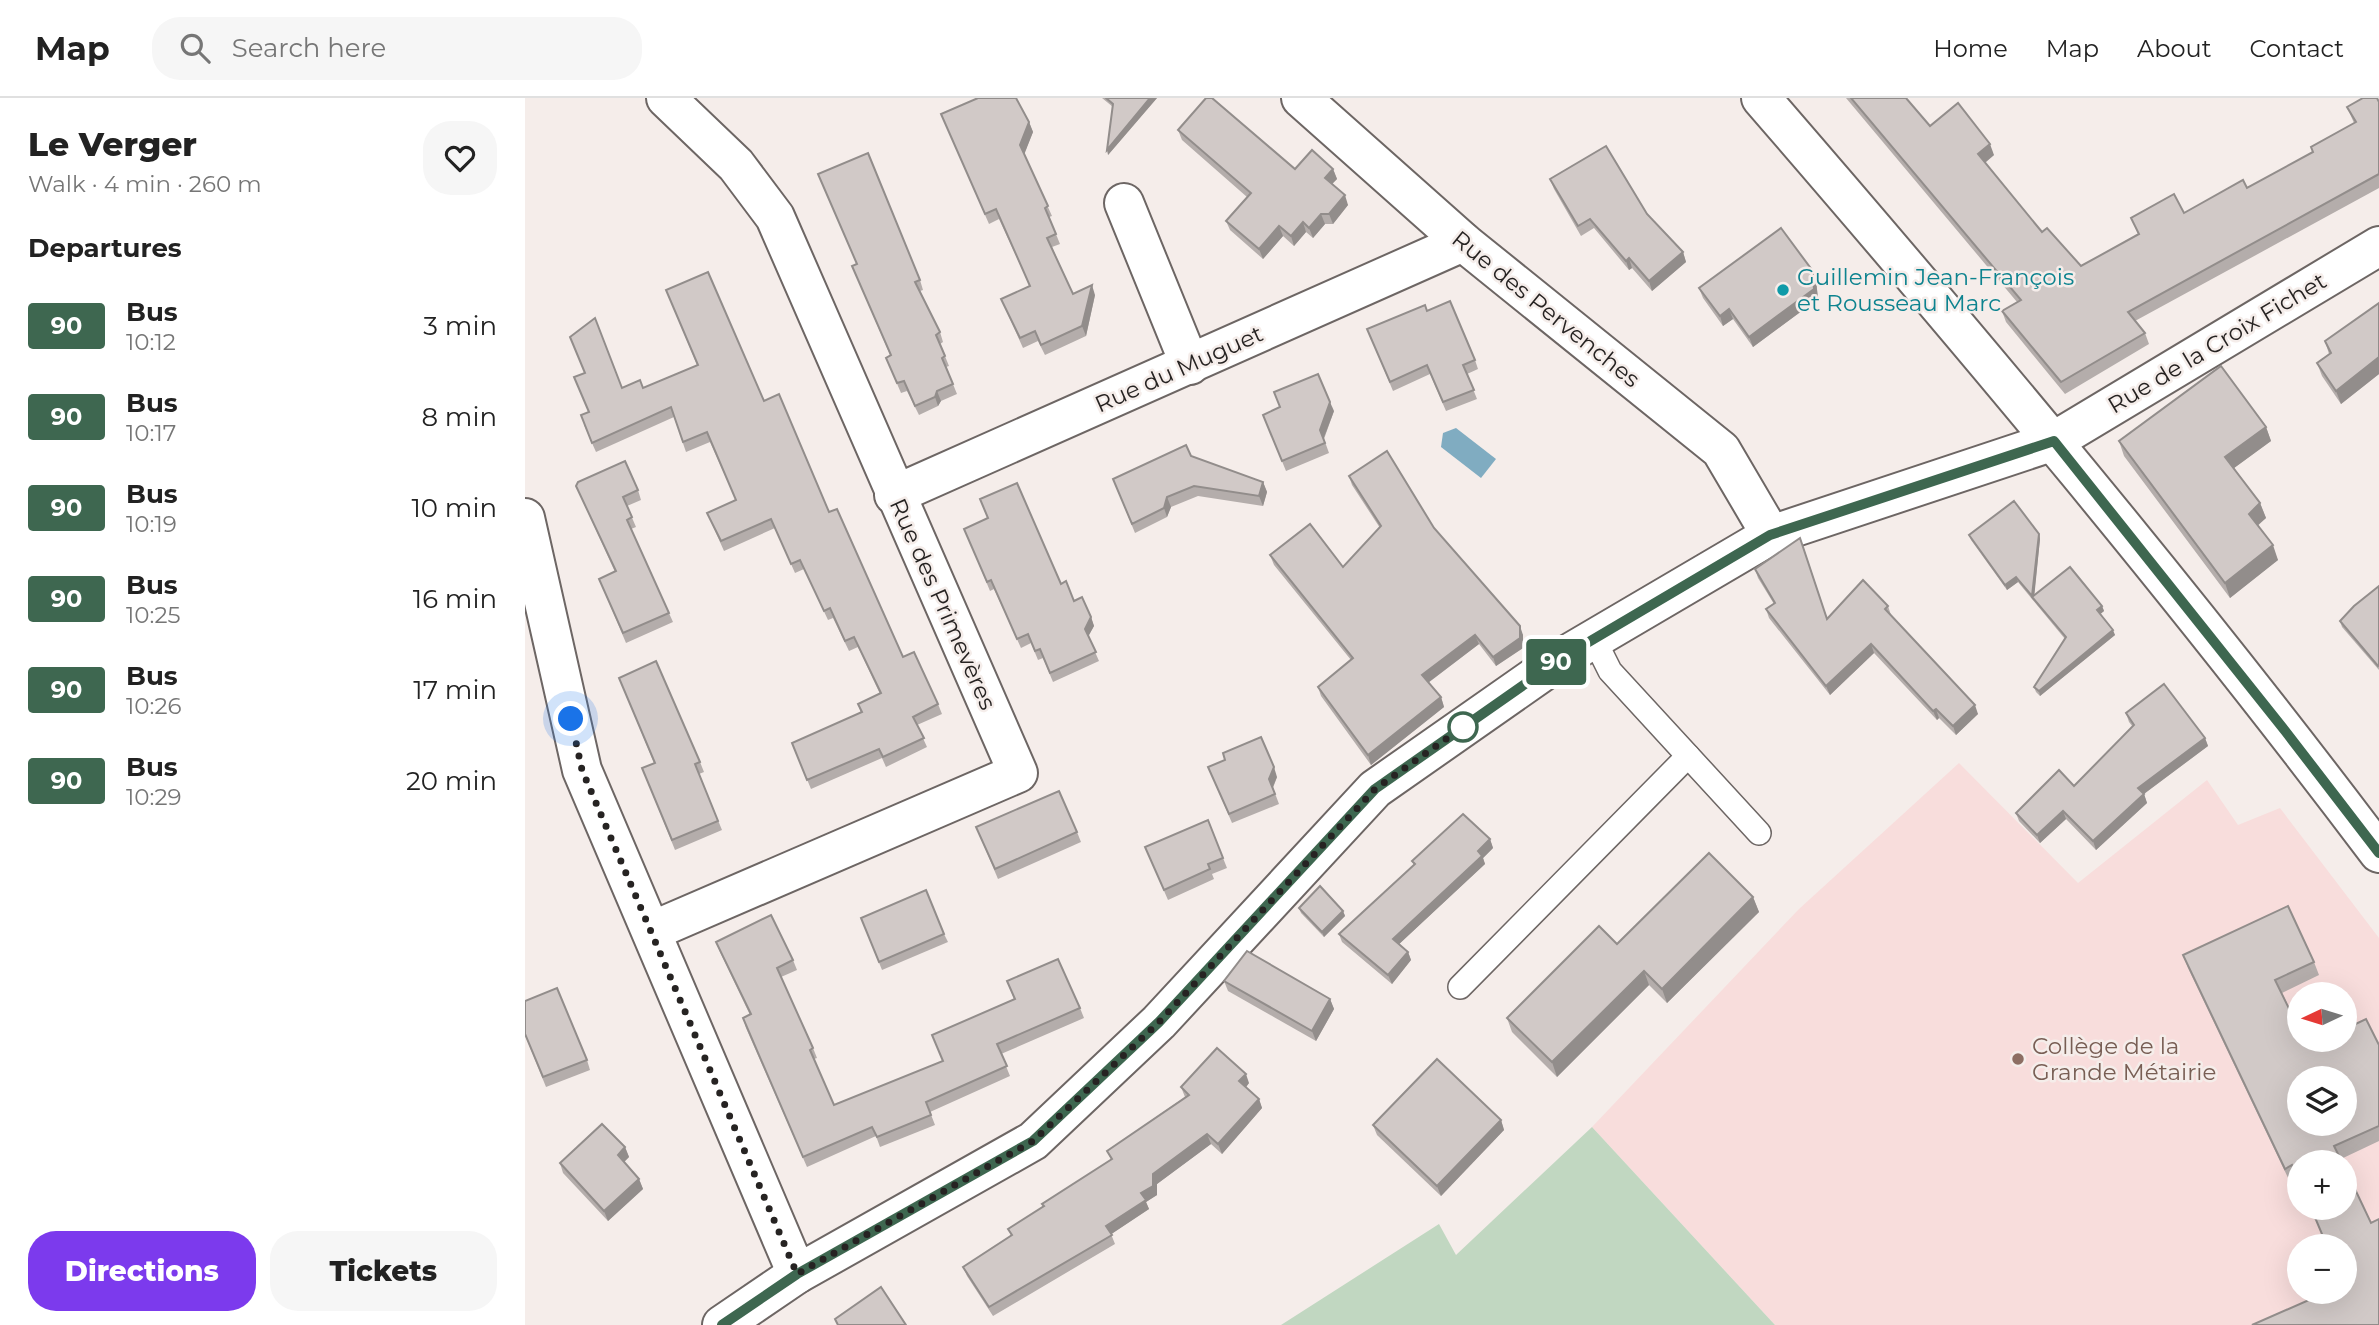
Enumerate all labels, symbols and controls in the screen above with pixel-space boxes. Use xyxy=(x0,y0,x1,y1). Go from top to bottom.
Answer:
search box xyxy=(152,17,642,80)
text: Map xyxy=(35,28,110,68)
icon: search xyxy=(176,29,214,67)
text: Search here xyxy=(232,32,386,64)
text: Home xyxy=(1933,34,2008,63)
text: Map xyxy=(2046,34,2099,63)
text: About xyxy=(2137,34,2211,63)
text: Contact xyxy=(2249,34,2344,63)
button: heart xyxy=(423,121,497,195)
text: Le Verger xyxy=(28,124,197,164)
text: Walk · 4 min · 260 m xyxy=(28,170,262,198)
street label: Rue des Pervenches xyxy=(1446,225,1646,393)
text: Departures xyxy=(28,232,182,264)
place label: Guillemin Jean-François et Rousseau Marc xyxy=(1797,263,2074,317)
street label: Rue de la Croix Fichet xyxy=(2103,267,2331,419)
marker: Guillemin Jean-François et Rousseau Marc xyxy=(1775,282,1791,298)
text: Bus xyxy=(126,296,178,328)
text: 3 min xyxy=(423,310,497,342)
text: 90 xyxy=(51,311,82,340)
street label: Rue du Muguet xyxy=(1091,319,1267,419)
text: 10:12 xyxy=(126,328,176,356)
text: Bus xyxy=(126,387,178,419)
text: 8 min xyxy=(421,401,497,433)
text: 90 xyxy=(51,402,82,431)
text: 10:17 xyxy=(126,419,176,447)
text: Bus xyxy=(126,478,178,510)
text: 10 min xyxy=(411,492,497,524)
text: 90 xyxy=(51,493,82,522)
street label: Rue des Primevères xyxy=(884,494,1002,714)
text: 10:19 xyxy=(126,510,177,538)
text: Bus xyxy=(126,569,178,601)
text: 16 min xyxy=(413,583,497,615)
text: 90 xyxy=(51,584,82,613)
text: 10:25 xyxy=(126,601,181,629)
line badge: 90 xyxy=(1525,639,1587,685)
text: 90 xyxy=(1540,647,1572,676)
text: Bus xyxy=(126,660,178,692)
text: 17 min xyxy=(413,674,497,706)
text: 90 xyxy=(51,675,82,704)
text: 10:26 xyxy=(126,692,181,720)
your location xyxy=(553,701,588,736)
unlabelled marker xyxy=(1448,712,1478,742)
text: Bus xyxy=(126,751,178,783)
text: 20 min xyxy=(406,765,497,797)
text: 90 xyxy=(51,766,82,795)
text: 10:29 xyxy=(126,783,181,811)
north arrow xyxy=(2287,982,2357,1052)
map controls xyxy=(2287,982,2357,1304)
place label: Collège de la Grande Métairie xyxy=(2032,1032,2216,1086)
marker: Collège de la Grande Métairie xyxy=(2010,1051,2026,1067)
button: layers xyxy=(2287,1066,2357,1136)
button: + xyxy=(2287,1150,2357,1220)
button: Directions xyxy=(28,1231,256,1311)
button: Tickets xyxy=(270,1231,497,1311)
button: − xyxy=(2287,1234,2357,1304)

